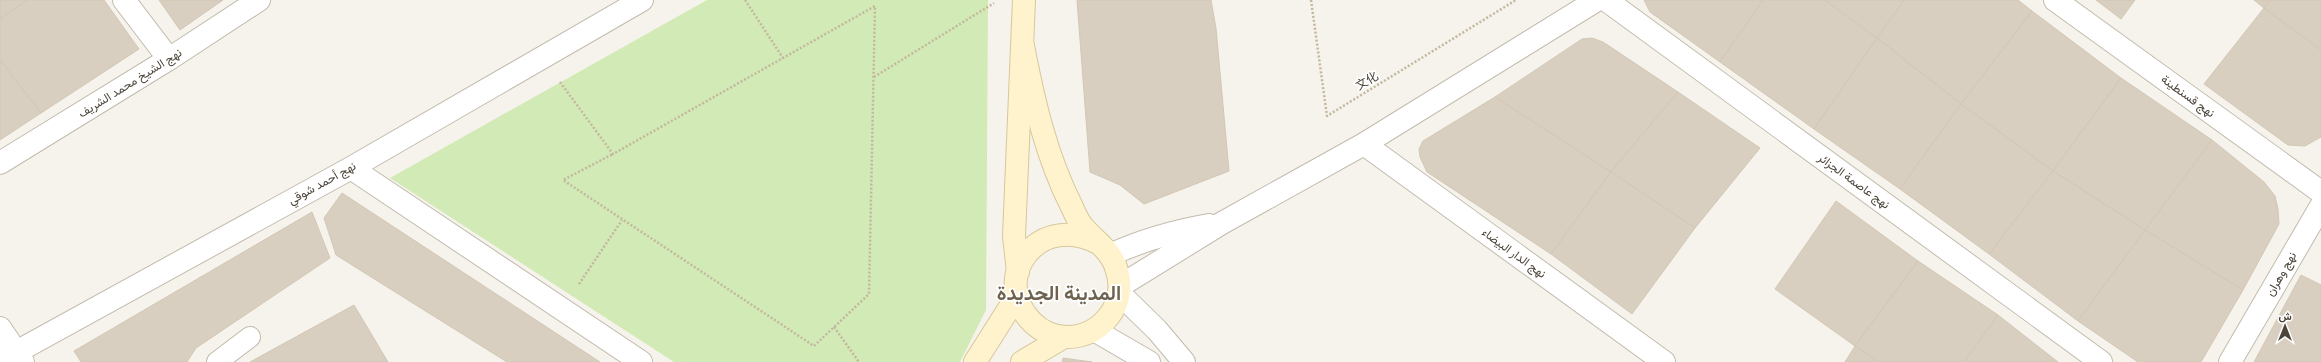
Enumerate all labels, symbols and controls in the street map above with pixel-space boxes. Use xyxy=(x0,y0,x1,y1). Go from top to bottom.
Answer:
street label: نهج الشيخ محمد الشريف xyxy=(75,45,185,122)
street label: 文化 xyxy=(1353,68,1381,94)
street label: نهج قسنطينة xyxy=(2157,71,2218,122)
street label: نهج عاصمة الجزائر xyxy=(1814,149,1893,213)
street label: نهج أحمد شوقي xyxy=(285,158,360,210)
street label: نهج الدار البيضاء xyxy=(1478,224,1549,283)
street label: نهج وهران xyxy=(2262,249,2301,300)
district label: المدينة الجديدة xyxy=(997,279,1121,306)
north arrow xyxy=(2265,306,2305,346)
text: ش xyxy=(2278,309,2292,323)

